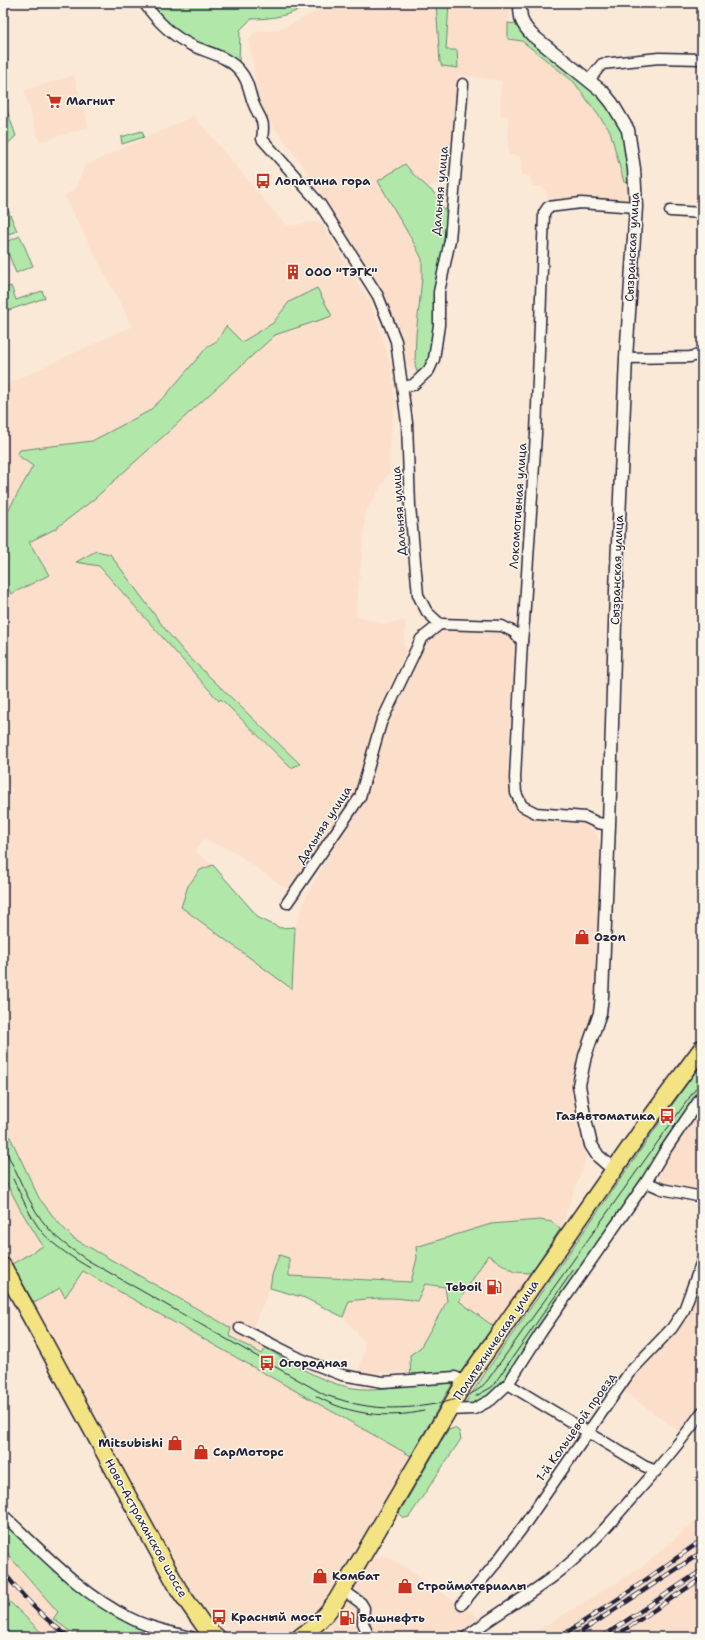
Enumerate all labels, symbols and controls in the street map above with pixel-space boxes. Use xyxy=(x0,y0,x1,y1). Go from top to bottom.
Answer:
supermarket icon: Магнит xyxy=(45,92,63,110)
place label: Магнит xyxy=(66,93,116,109)
street label: Дальняя улица xyxy=(428,145,452,236)
bus stop icon: Лопатина гора xyxy=(254,172,272,190)
place label: Лопатина гора xyxy=(275,173,371,189)
street label: Сызранская улица xyxy=(621,191,643,302)
building icon: ООО "ТЭГК" xyxy=(284,263,302,281)
place label: ООО "ТЭГК" xyxy=(305,264,378,280)
street label: Локомотивная улица xyxy=(506,442,530,570)
street label: Дальняя улица xyxy=(388,465,410,556)
street label: Сызранская улица xyxy=(607,514,627,625)
street label: Дальняя улица xyxy=(293,783,355,867)
shop icon: Ozon xyxy=(573,928,591,946)
place label: Ozon xyxy=(594,929,626,945)
bus stop icon: ГазАвтоматика xyxy=(658,1107,676,1125)
place label: ГазАвтоматика xyxy=(556,1108,656,1124)
street label: Политехническая улица xyxy=(450,1276,543,1403)
fuel station icon: Teboil xyxy=(485,1278,503,1296)
place label: Teboil xyxy=(446,1279,482,1295)
bus stop icon: Огородная xyxy=(258,1354,276,1372)
place label: Огородная xyxy=(279,1355,348,1371)
street label: 1-й Кольцевой проезд xyxy=(532,1369,620,1485)
shop icon: Mitsubishi xyxy=(166,1434,184,1452)
place label: Mitsubishi xyxy=(98,1435,163,1451)
shop icon: СарМоторс xyxy=(192,1443,210,1461)
place label: СарМоторс xyxy=(213,1444,284,1460)
street label: Ново-Астраханское шоссе xyxy=(101,1456,191,1600)
shop icon: Комбат xyxy=(311,1567,329,1585)
place label: Комбат xyxy=(332,1568,381,1584)
shop icon: Стройматериалы xyxy=(396,1577,414,1595)
place label: Стройматериалы xyxy=(417,1578,527,1594)
bus stop icon: Красный мост xyxy=(210,1608,228,1626)
place label: Красный мост xyxy=(231,1609,322,1625)
fuel station icon: Башнефть xyxy=(338,1609,356,1627)
place label: Башнефть xyxy=(359,1610,425,1626)

